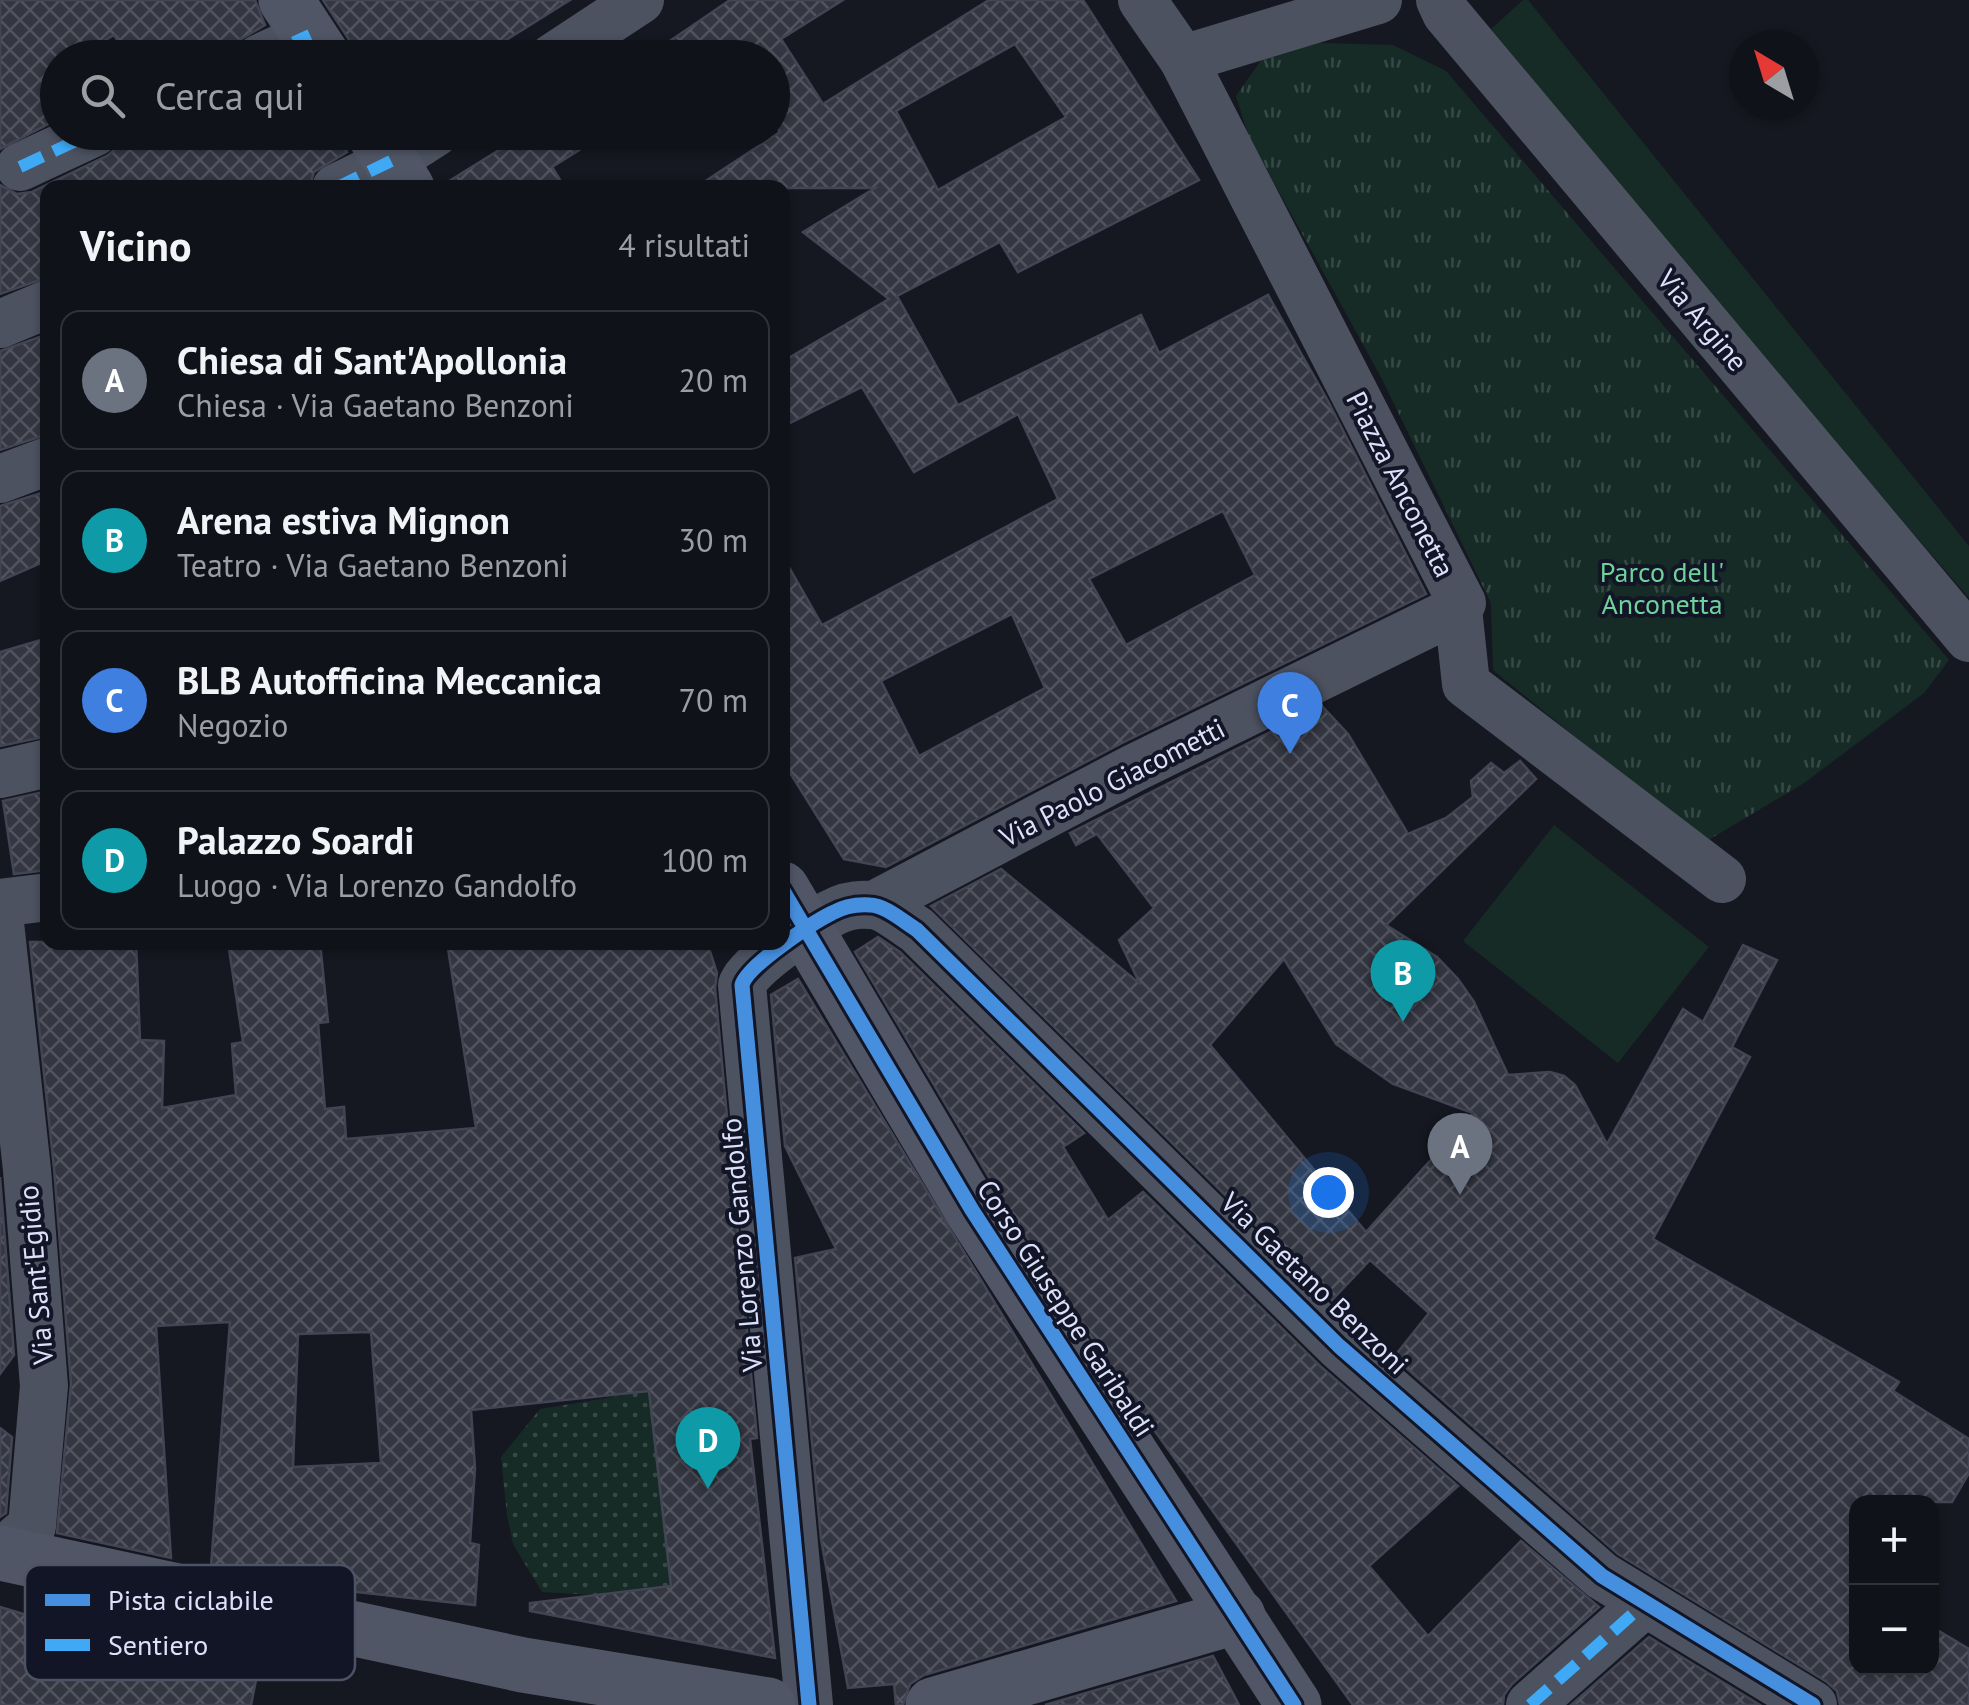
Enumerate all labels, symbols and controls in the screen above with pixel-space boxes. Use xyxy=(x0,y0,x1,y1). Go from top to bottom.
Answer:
north arrow xyxy=(1729,30,1819,120)
search box xyxy=(40,40,790,150)
icon: search xyxy=(75,68,130,123)
text: Cerca qui xyxy=(155,71,305,120)
text: Vicino xyxy=(80,218,192,273)
text: 4 risultati xyxy=(618,224,750,266)
street label: Via Argine xyxy=(1649,261,1756,379)
text: Chiesa di Sant'Apollonia xyxy=(177,335,567,384)
text: A xyxy=(105,359,124,401)
text: 20 m xyxy=(679,359,748,401)
text: Chiesa · Via Gaetano Benzoni xyxy=(177,384,574,426)
street label: Piazza Anconetta xyxy=(1338,385,1464,583)
text: Arena estiva Mignon xyxy=(177,495,510,544)
text: B xyxy=(105,519,124,561)
text: 30 m xyxy=(679,519,748,561)
text: Teatro · Via Gaetano Benzoni xyxy=(177,544,569,586)
park label: Parco dell' Anconetta xyxy=(1600,553,1724,622)
text: BLB Autofficina Meccanica xyxy=(177,655,602,704)
pin: C xyxy=(1258,672,1322,754)
text: C xyxy=(106,679,123,721)
text: 70 m xyxy=(679,679,748,721)
text: Negozio xyxy=(177,704,288,746)
street label: Via Paolo Giacometti xyxy=(992,709,1231,855)
text: Palazzo Soardi xyxy=(177,815,414,864)
text: D xyxy=(104,839,125,881)
text: 100 m xyxy=(661,839,748,881)
text: Luogo · Via Lorenzo Gandolfo xyxy=(177,864,577,906)
pin: B xyxy=(1370,940,1436,1022)
pin: A xyxy=(1428,1112,1492,1195)
street label: Via Lorenzo Gandolfo xyxy=(711,1117,771,1374)
your location xyxy=(1303,1167,1354,1218)
street label: Corso Giuseppe Garibaldi xyxy=(969,1172,1163,1444)
street label: Via Gaetano Benzoni xyxy=(1213,1183,1417,1382)
street label: Via Sant'Egidio xyxy=(9,1184,61,1367)
pin: D xyxy=(676,1406,740,1489)
map controls xyxy=(1849,1495,1939,1675)
button: + xyxy=(1849,1495,1939,1585)
legend xyxy=(25,1565,355,1680)
text: Pista ciclabile xyxy=(108,1581,274,1618)
button: − xyxy=(1849,1585,1939,1675)
text: Sentiero xyxy=(108,1626,208,1663)

